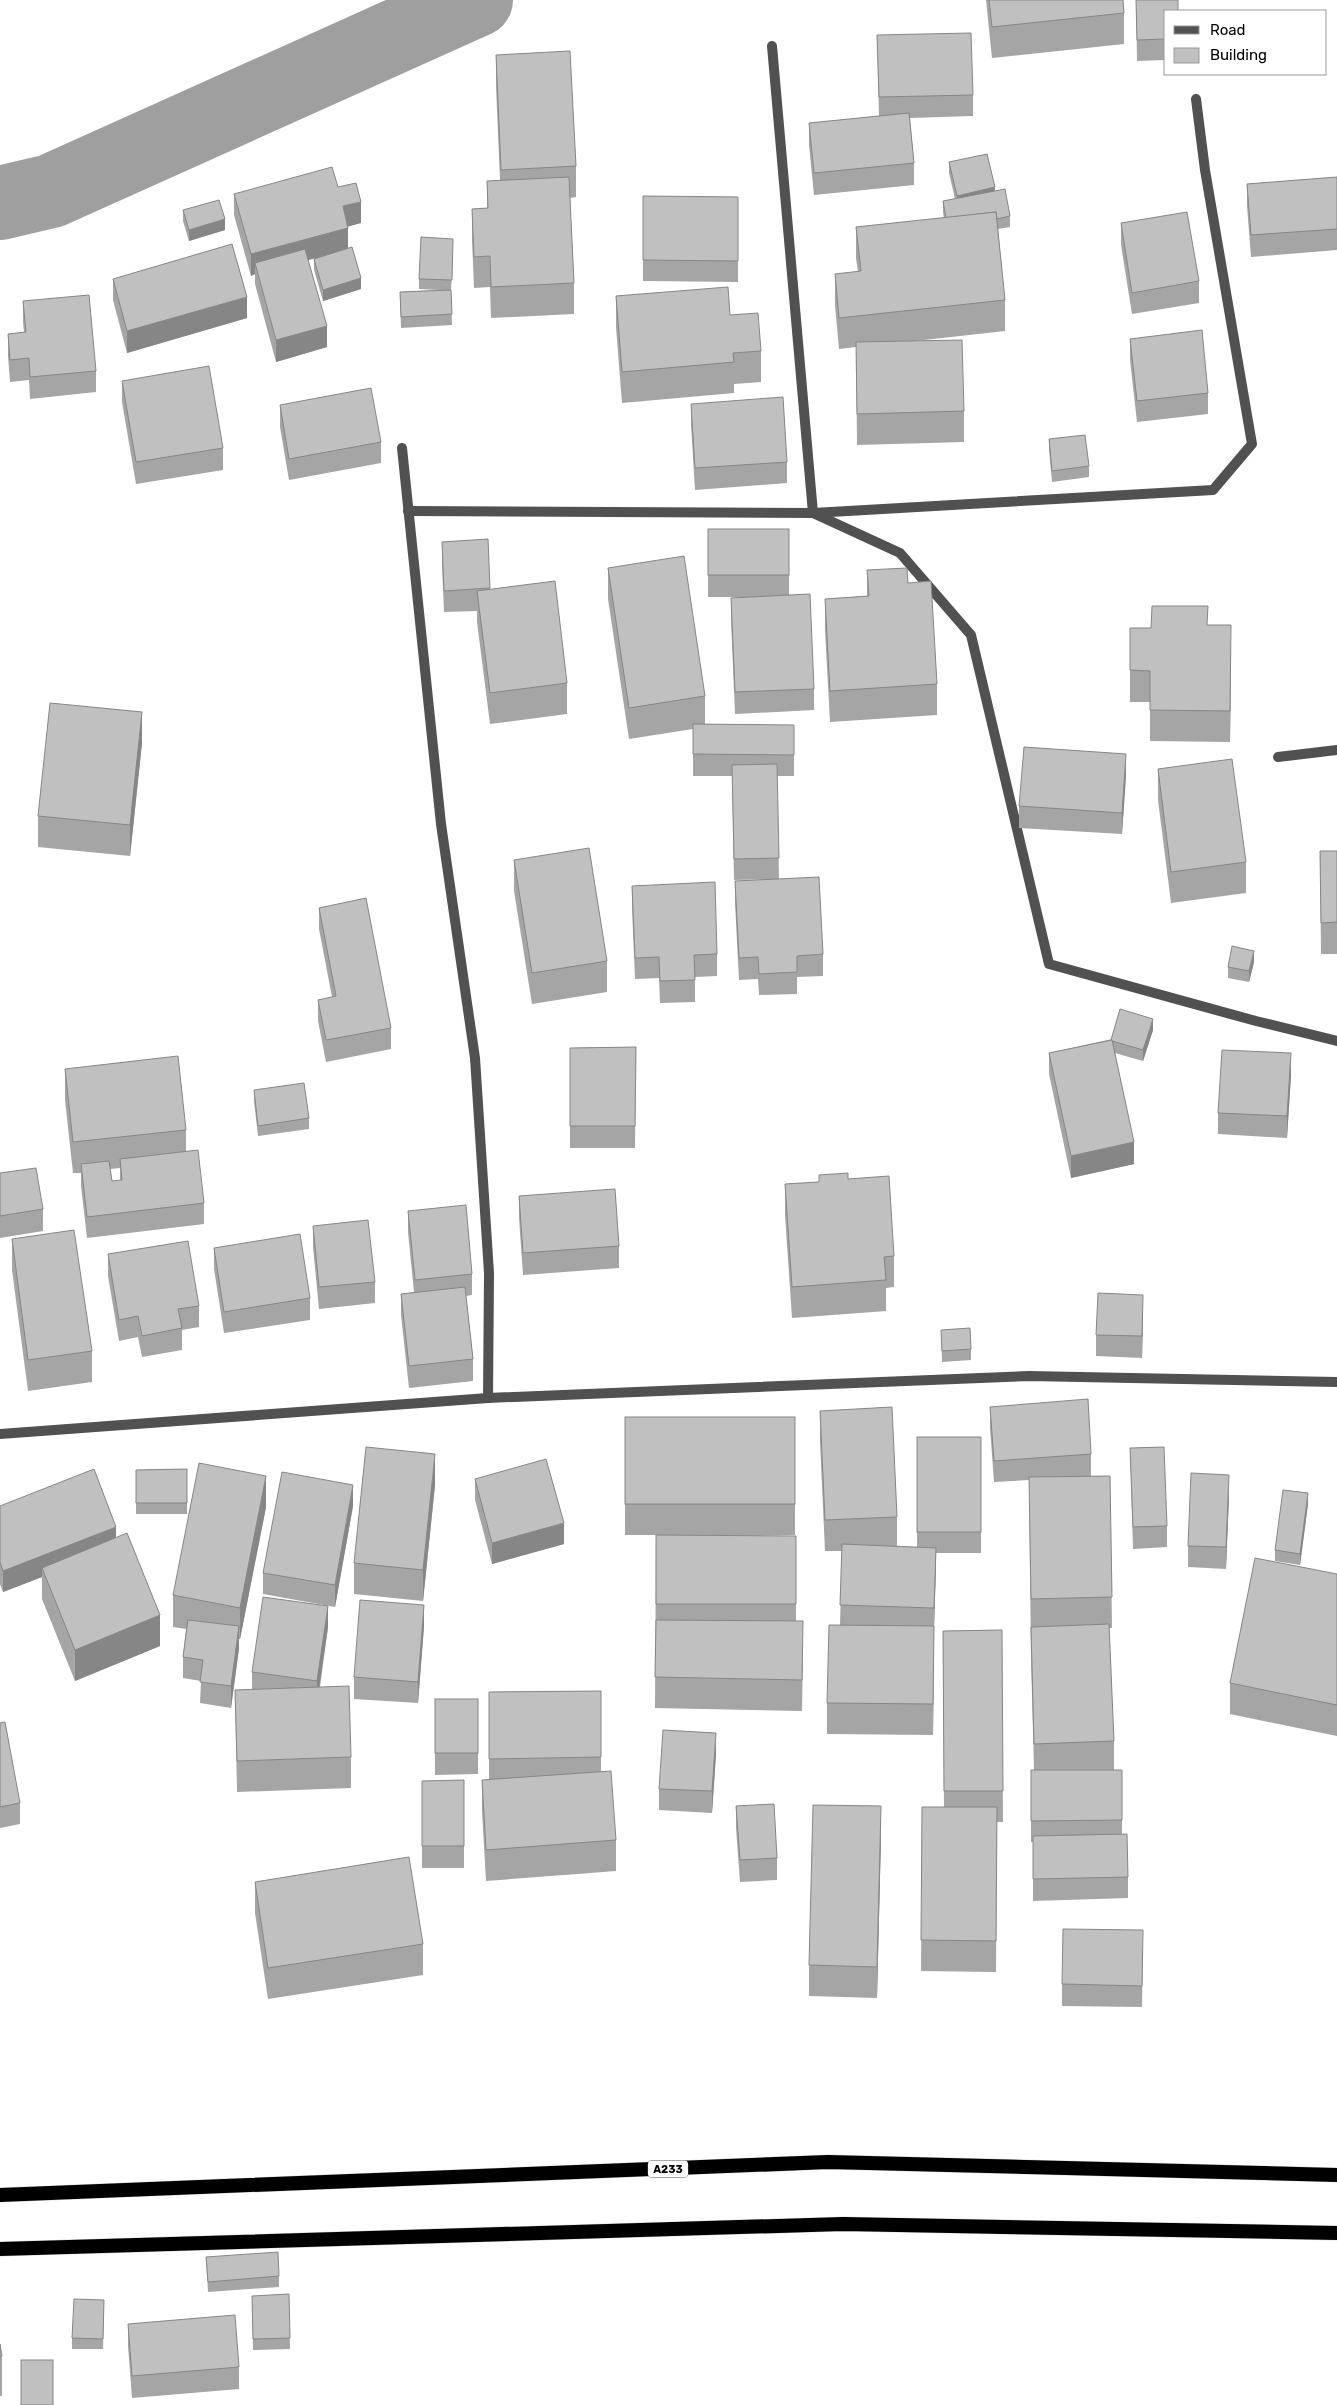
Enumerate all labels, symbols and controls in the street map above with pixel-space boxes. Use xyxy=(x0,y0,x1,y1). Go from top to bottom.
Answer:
legend xyxy=(1164,10,1327,75)
text: Road xyxy=(1210,21,1246,39)
text: Building xyxy=(1210,46,1267,64)
road number: A233 xyxy=(648,2160,688,2178)

